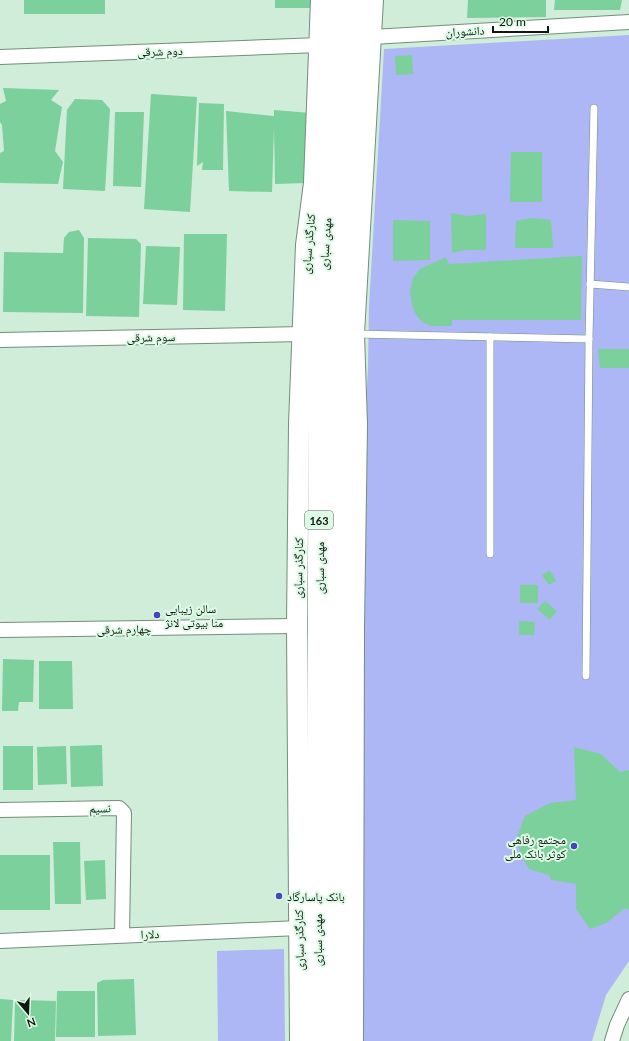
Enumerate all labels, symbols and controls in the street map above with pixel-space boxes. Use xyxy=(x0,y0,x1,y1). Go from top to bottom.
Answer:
scale bar xyxy=(493,8,548,34)
text: 20 m xyxy=(499,14,526,29)
street label: دانشوران xyxy=(445,22,485,40)
street label: دوم شرقی xyxy=(137,43,183,60)
street label: کنارگذر سباری xyxy=(298,213,319,275)
street label: مهدی سباری xyxy=(316,217,335,271)
street label: سوم شرقی xyxy=(127,329,175,346)
road number: 163 xyxy=(305,511,333,529)
street label: کنارگذر سباری xyxy=(290,537,306,599)
street label: مهدی سباری xyxy=(312,542,327,594)
place label: سالن زیبایی منا بیوتی لانژ xyxy=(164,601,223,630)
marker: سالن زیبایی منا بیوتی لانژ xyxy=(152,610,162,620)
street label: چهارم شرقی xyxy=(96,621,152,638)
street label: نسیم xyxy=(89,800,111,817)
place label: مجتمع رفاهی کوثر بانک ملی xyxy=(505,832,566,861)
marker: مجتمع رفاهی کوثر بانک ملی xyxy=(569,841,579,851)
place label: بانک پاسارگاد xyxy=(287,889,345,904)
marker: بانک پاسارگاد xyxy=(274,891,284,901)
street label: کنارگذر سباری xyxy=(291,909,307,971)
street label: مهدی سباری xyxy=(310,914,325,966)
street label: دلارا xyxy=(140,926,160,942)
north arrow xyxy=(8,993,48,1033)
text: N xyxy=(25,1015,38,1030)

